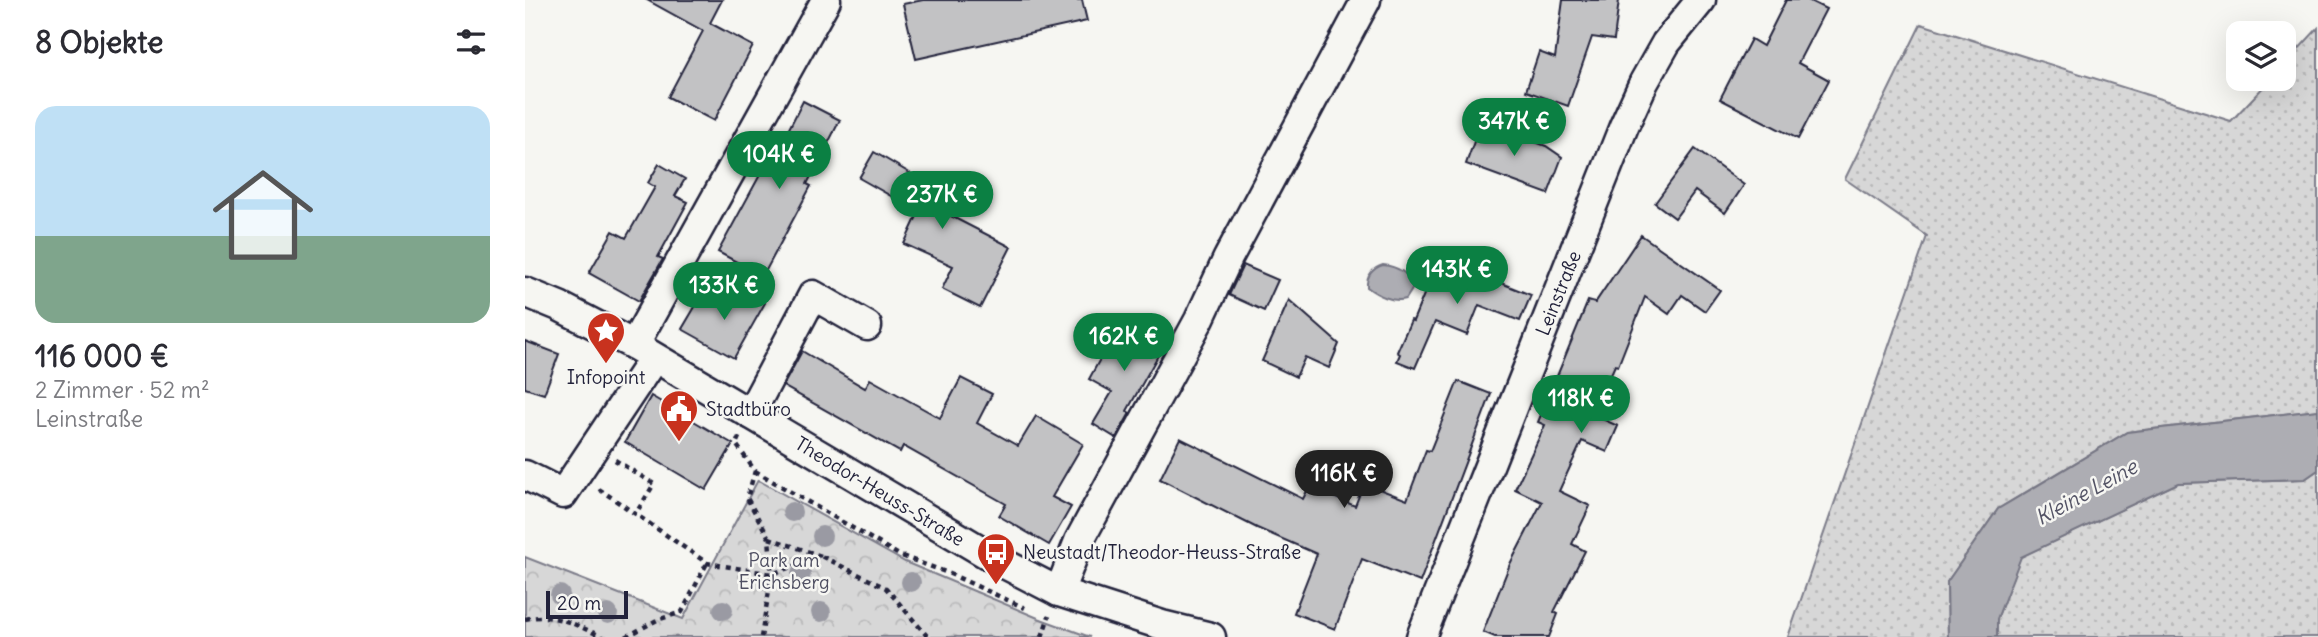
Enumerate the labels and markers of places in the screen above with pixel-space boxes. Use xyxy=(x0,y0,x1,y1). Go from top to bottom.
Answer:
pin: 347K € xyxy=(1457,99,1571,158)
pin: 104K € xyxy=(722,132,836,191)
pin: 237K € xyxy=(885,172,999,231)
pin: 143K € xyxy=(1400,246,1514,306)
pin: 133K € xyxy=(667,262,781,322)
place icon: Infopoint xyxy=(585,310,627,365)
pin: 162K € xyxy=(1067,314,1181,373)
place label: Infopoint xyxy=(567,365,645,389)
pin: 118K € xyxy=(1524,376,1638,435)
public building icon: Stadtbüro xyxy=(658,388,700,443)
place label: Stadtbüro xyxy=(706,397,791,421)
pin: 116K € xyxy=(1287,450,1401,510)
bus stop icon: Neustadt/Theodor-Heuss-Straße xyxy=(975,531,1017,586)
place label: Neustadt/Theodor-Heuss-Straße xyxy=(1023,540,1301,564)

